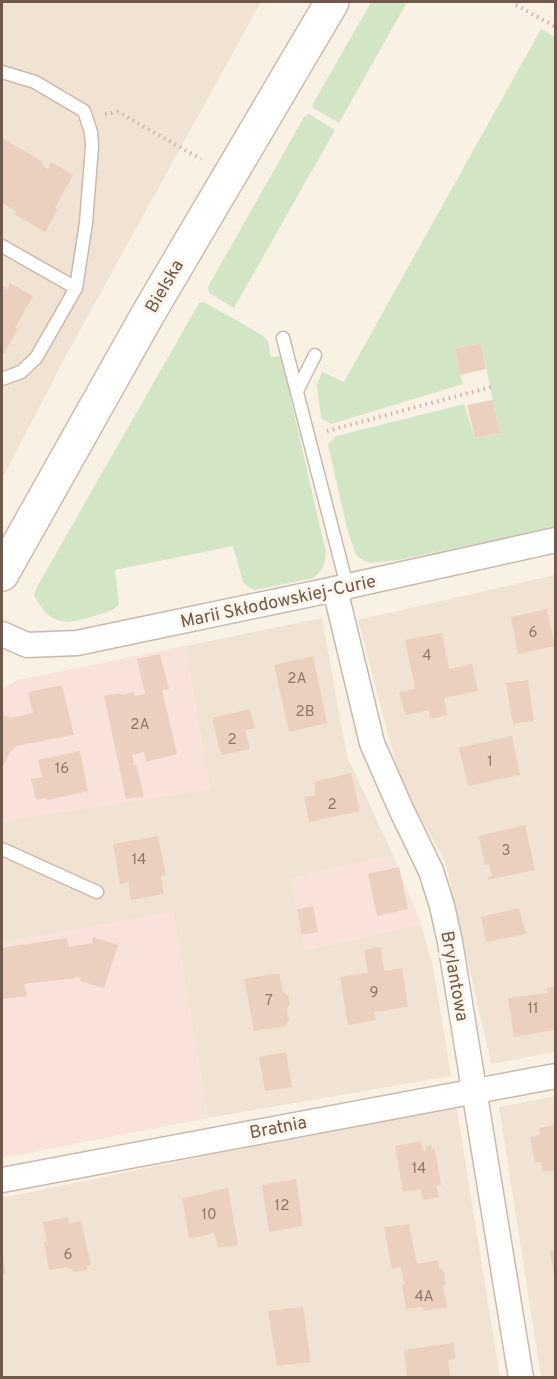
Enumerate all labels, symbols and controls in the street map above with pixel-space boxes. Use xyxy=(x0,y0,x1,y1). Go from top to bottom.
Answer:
street label: Bielska xyxy=(141,256,190,318)
street label: Marii Skłodowskiej-Curie xyxy=(179,571,378,634)
house number: 6 xyxy=(529,624,538,643)
house number: 4 xyxy=(422,647,432,666)
house number: 2A xyxy=(287,670,307,689)
house number: 2B xyxy=(295,703,315,722)
house number: 2A xyxy=(130,716,150,735)
house number: 2 xyxy=(227,731,237,750)
house number: 1 xyxy=(487,753,493,772)
house number: 16 xyxy=(55,760,69,779)
house number: 2 xyxy=(327,796,337,815)
house number: 3 xyxy=(501,842,511,861)
house number: 14 xyxy=(132,851,146,870)
street label: Brylantowa xyxy=(434,929,473,1023)
house number: 9 xyxy=(370,984,378,1003)
house number: 7 xyxy=(265,992,273,1011)
house number: 11 xyxy=(527,1000,539,1019)
street label: Bratnia xyxy=(248,1112,309,1145)
house number: 14 xyxy=(412,1160,426,1179)
house number: 12 xyxy=(275,1197,289,1216)
house number: 10 xyxy=(201,1206,217,1225)
house number: 6 xyxy=(64,1246,73,1265)
house number: 4A xyxy=(414,1288,434,1307)

